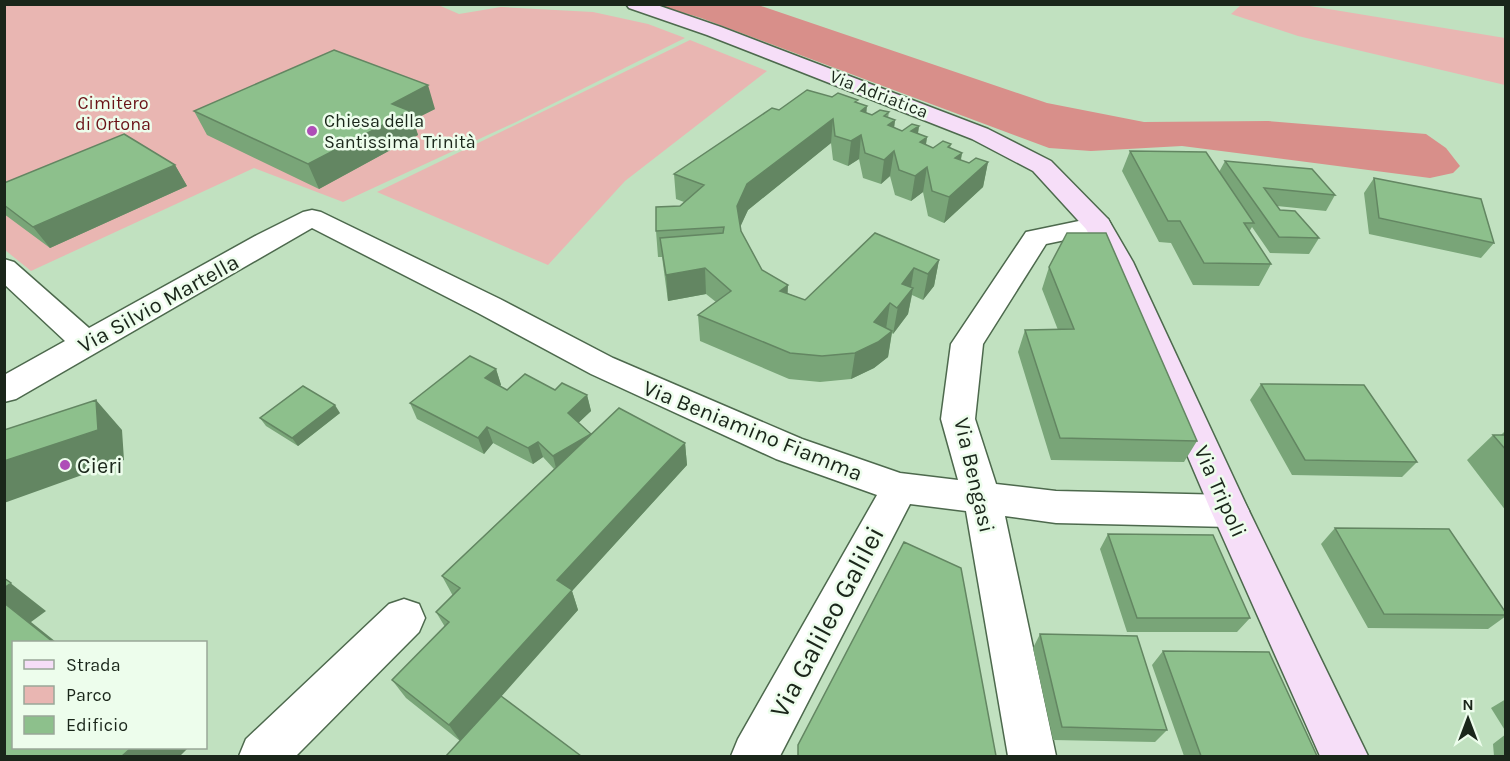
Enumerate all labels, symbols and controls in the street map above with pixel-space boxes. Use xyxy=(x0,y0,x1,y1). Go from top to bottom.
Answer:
street label: Via Adriatica xyxy=(827,65,931,123)
park label: Cimitero di Ortona xyxy=(75,92,151,135)
place label: Chiesa della Santissima Trinità xyxy=(324,110,476,153)
marker: Chiesa della Santissima Trinità xyxy=(305,124,319,138)
street label: Via Silvio Martella xyxy=(74,249,243,359)
street label: Via Beniamino Fiamma xyxy=(639,375,866,487)
street label: Via Bengasi xyxy=(948,415,1000,535)
street label: Via Tripoli xyxy=(1188,441,1252,541)
place label: Cieri xyxy=(77,453,123,479)
marker: Cieri xyxy=(58,458,72,472)
street label: Via Galileo Galilei xyxy=(763,521,891,723)
legend xyxy=(12,641,207,749)
text: Strada xyxy=(66,654,121,676)
text: Parco xyxy=(66,684,112,706)
north arrow xyxy=(1438,689,1498,749)
text: N xyxy=(1462,695,1474,714)
text: Edificio xyxy=(66,714,128,736)

